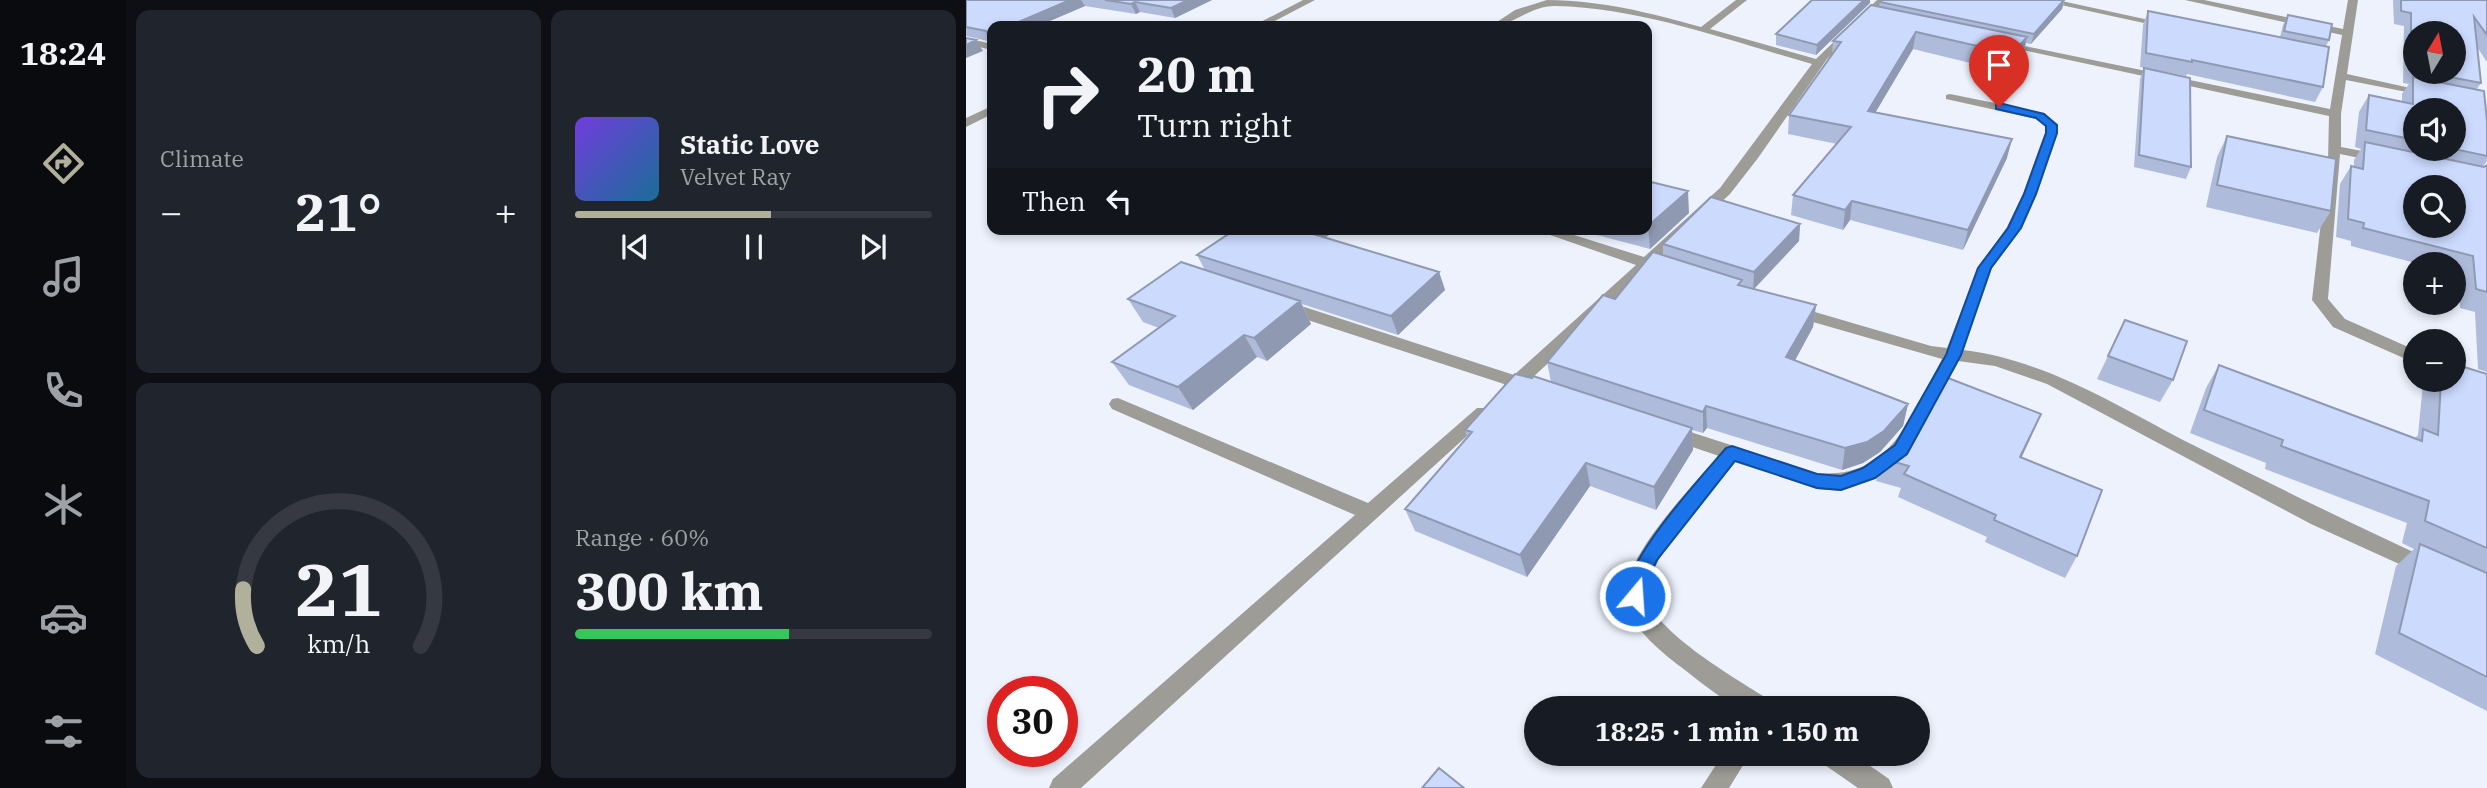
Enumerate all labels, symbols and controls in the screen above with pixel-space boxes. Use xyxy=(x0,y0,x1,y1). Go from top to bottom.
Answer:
north arrow xyxy=(2403,21,2466,84)
map controls xyxy=(2403,21,2466,392)
text: 18:24 xyxy=(20,32,106,74)
pin xyxy=(1969,35,2029,107)
text: 20 m xyxy=(1137,42,1255,105)
icon: arrive xyxy=(1980,46,2018,84)
icon: right xyxy=(1022,49,1113,140)
button: sound xyxy=(2403,98,2466,161)
text: Turn right xyxy=(1137,104,1292,146)
text: Static Love xyxy=(680,127,819,161)
icon: directions xyxy=(39,139,88,188)
text: Climate xyxy=(160,143,244,173)
text: Velvet Ray xyxy=(680,161,791,191)
button: search xyxy=(2403,175,2466,238)
text: 21° xyxy=(295,178,382,245)
icon: left xyxy=(1100,182,1138,220)
text: Then xyxy=(1022,184,1086,218)
text: − xyxy=(160,187,183,236)
text: + xyxy=(494,187,517,236)
icon: previous xyxy=(616,228,654,266)
icon: pause xyxy=(735,228,773,266)
icon: next xyxy=(854,228,892,266)
icon: music xyxy=(39,252,88,301)
button: + xyxy=(2403,252,2466,315)
button: − xyxy=(2403,329,2466,392)
icon: phone xyxy=(39,366,88,415)
icon: climate xyxy=(39,480,88,529)
text: Range · 60% xyxy=(575,522,709,552)
text: 21 xyxy=(295,542,382,637)
text: 300 km xyxy=(575,557,764,624)
position arrow xyxy=(1598,559,1672,633)
icon: car xyxy=(39,593,88,642)
text: km/h xyxy=(307,627,370,660)
speed limit sign: 30 xyxy=(987,676,1078,767)
icon: filters xyxy=(39,707,88,756)
text: 18:25 · 1 min · 150 m xyxy=(1595,714,1859,748)

